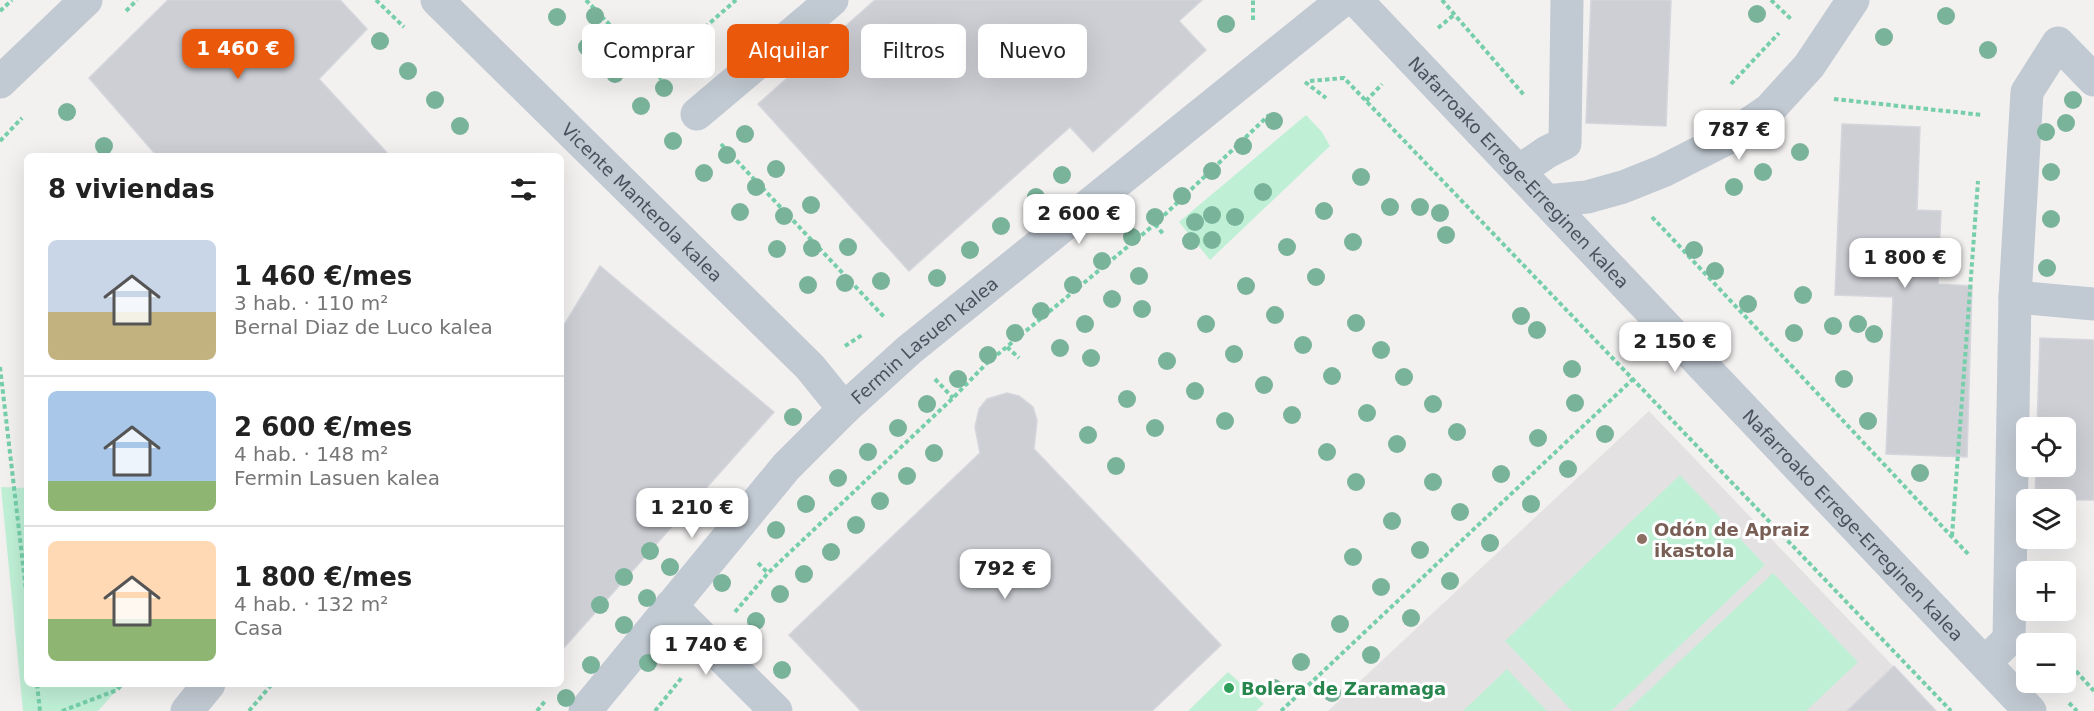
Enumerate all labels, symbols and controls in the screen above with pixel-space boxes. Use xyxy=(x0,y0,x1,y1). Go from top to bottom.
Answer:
chip: Comprar xyxy=(582,24,715,78)
chip: Alquilar xyxy=(727,24,849,78)
chip: Filtros xyxy=(861,24,966,78)
chip: Nuevo xyxy=(978,24,1087,78)
pin: 1 460 € xyxy=(183,29,293,80)
text: 1 460 € xyxy=(196,36,280,60)
street label: Nafarroako Errege-Erreginen kalea xyxy=(1404,52,1634,292)
pin: 787 € xyxy=(1697,110,1781,161)
text: 787 € xyxy=(1708,117,1770,141)
street label: Vicente Manterola kalea xyxy=(557,118,727,286)
icon: filters xyxy=(507,173,540,206)
text: 8 viviendas xyxy=(48,174,215,204)
pin: 2 600 € xyxy=(1024,194,1134,245)
text: 2 600 € xyxy=(1037,201,1121,225)
pin: 1 800 € xyxy=(1850,238,1960,289)
text: 1 800 € xyxy=(1863,245,1947,269)
text: 1 460 €/mes xyxy=(234,261,412,291)
icon: home xyxy=(96,264,168,336)
street label: Fermin Lasuen kalea xyxy=(847,272,1002,408)
text: 3 hab. · 110 m² xyxy=(234,291,388,315)
text: Bernal Diaz de Luco kalea xyxy=(234,315,493,339)
pin: 2 150 € xyxy=(1620,322,1730,373)
text: 2 150 € xyxy=(1633,329,1717,353)
street label: Nafarroako Errege-Erreginen kalea xyxy=(1739,405,1968,645)
text: 2 600 €/mes xyxy=(234,412,412,442)
icon: home xyxy=(96,415,168,487)
map controls xyxy=(2016,417,2076,693)
button: locate xyxy=(2016,417,2076,477)
text: 4 hab. · 148 m² xyxy=(234,442,388,466)
text: Fermin Lasuen kalea xyxy=(234,466,440,490)
pin: 1 210 € xyxy=(637,488,747,539)
button: layers xyxy=(2016,489,2076,549)
text: 1 210 € xyxy=(650,495,734,519)
place label: Odón de Apraiz ikastola xyxy=(1654,519,1809,561)
marker: Odón de Apraiz ikastola xyxy=(1635,532,1649,546)
pin: 792 € xyxy=(963,549,1047,600)
text: 792 € xyxy=(974,556,1036,580)
button: + xyxy=(2016,561,2076,621)
text: 1 800 €/mes xyxy=(234,562,412,592)
icon: home xyxy=(96,565,168,637)
text: 4 hab. · 132 m² xyxy=(234,592,388,616)
text: Casa xyxy=(234,616,283,640)
pin: 1 740 € xyxy=(651,625,761,676)
text: 1 740 € xyxy=(664,632,748,656)
button: − xyxy=(2016,633,2076,693)
place label: Bolera de Zaramaga xyxy=(1241,678,1446,699)
marker: Bolera de Zaramaga xyxy=(1222,681,1236,695)

